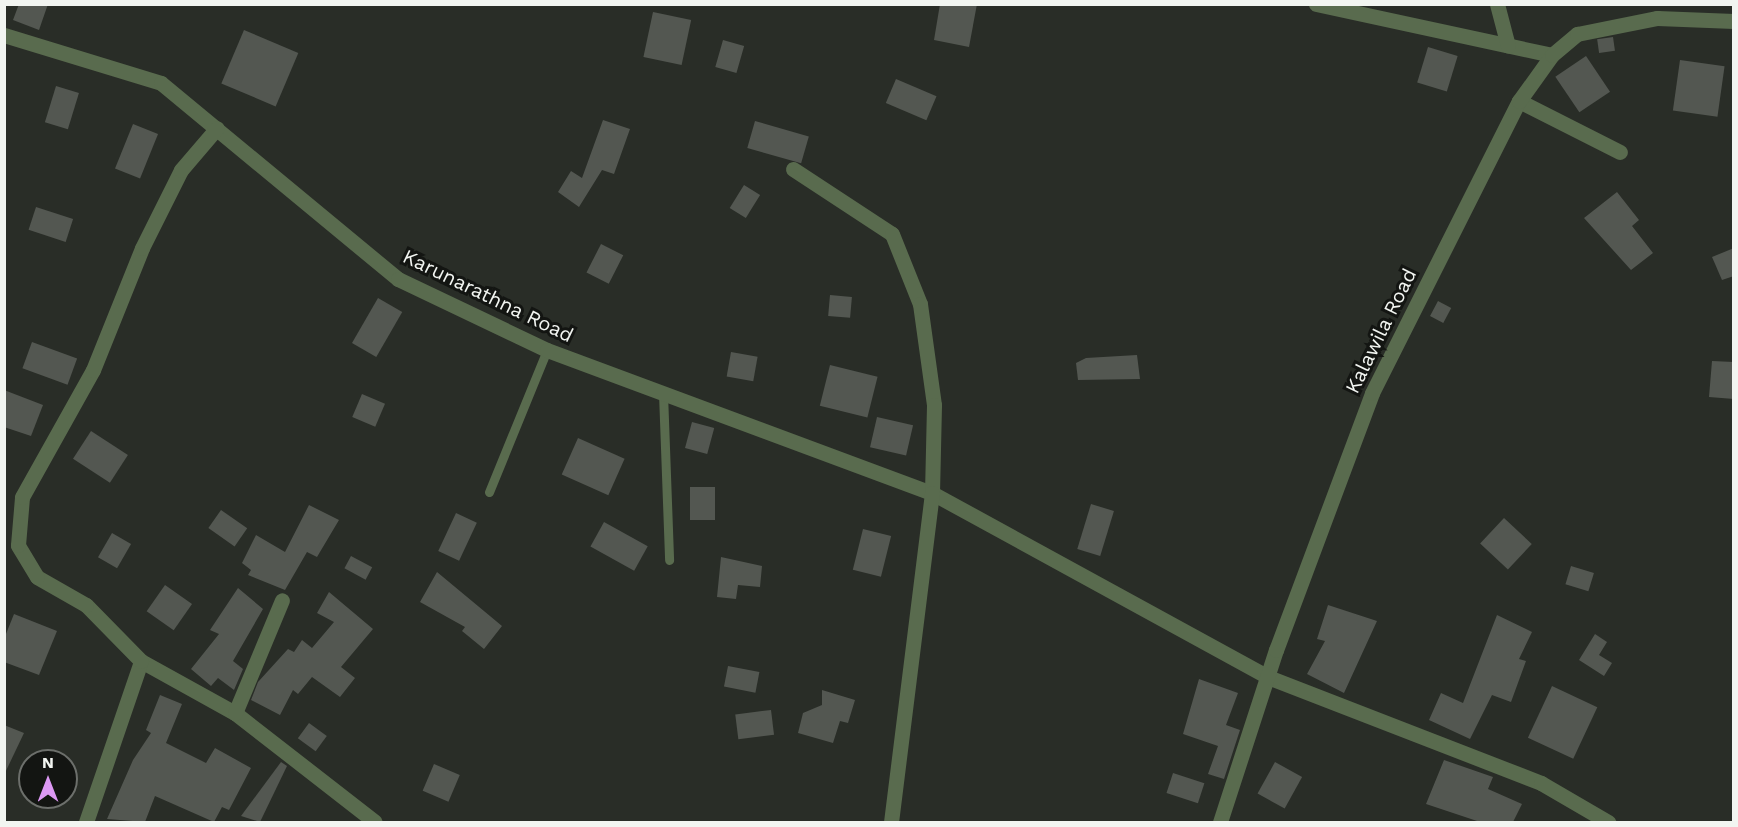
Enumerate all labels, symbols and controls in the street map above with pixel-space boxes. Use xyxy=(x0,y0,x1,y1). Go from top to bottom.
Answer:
street label: Karunarathna Road xyxy=(399,244,577,348)
street label: Kalawila Road xyxy=(1340,264,1422,398)
north arrow xyxy=(18,749,78,809)
text: N xyxy=(42,753,54,772)

